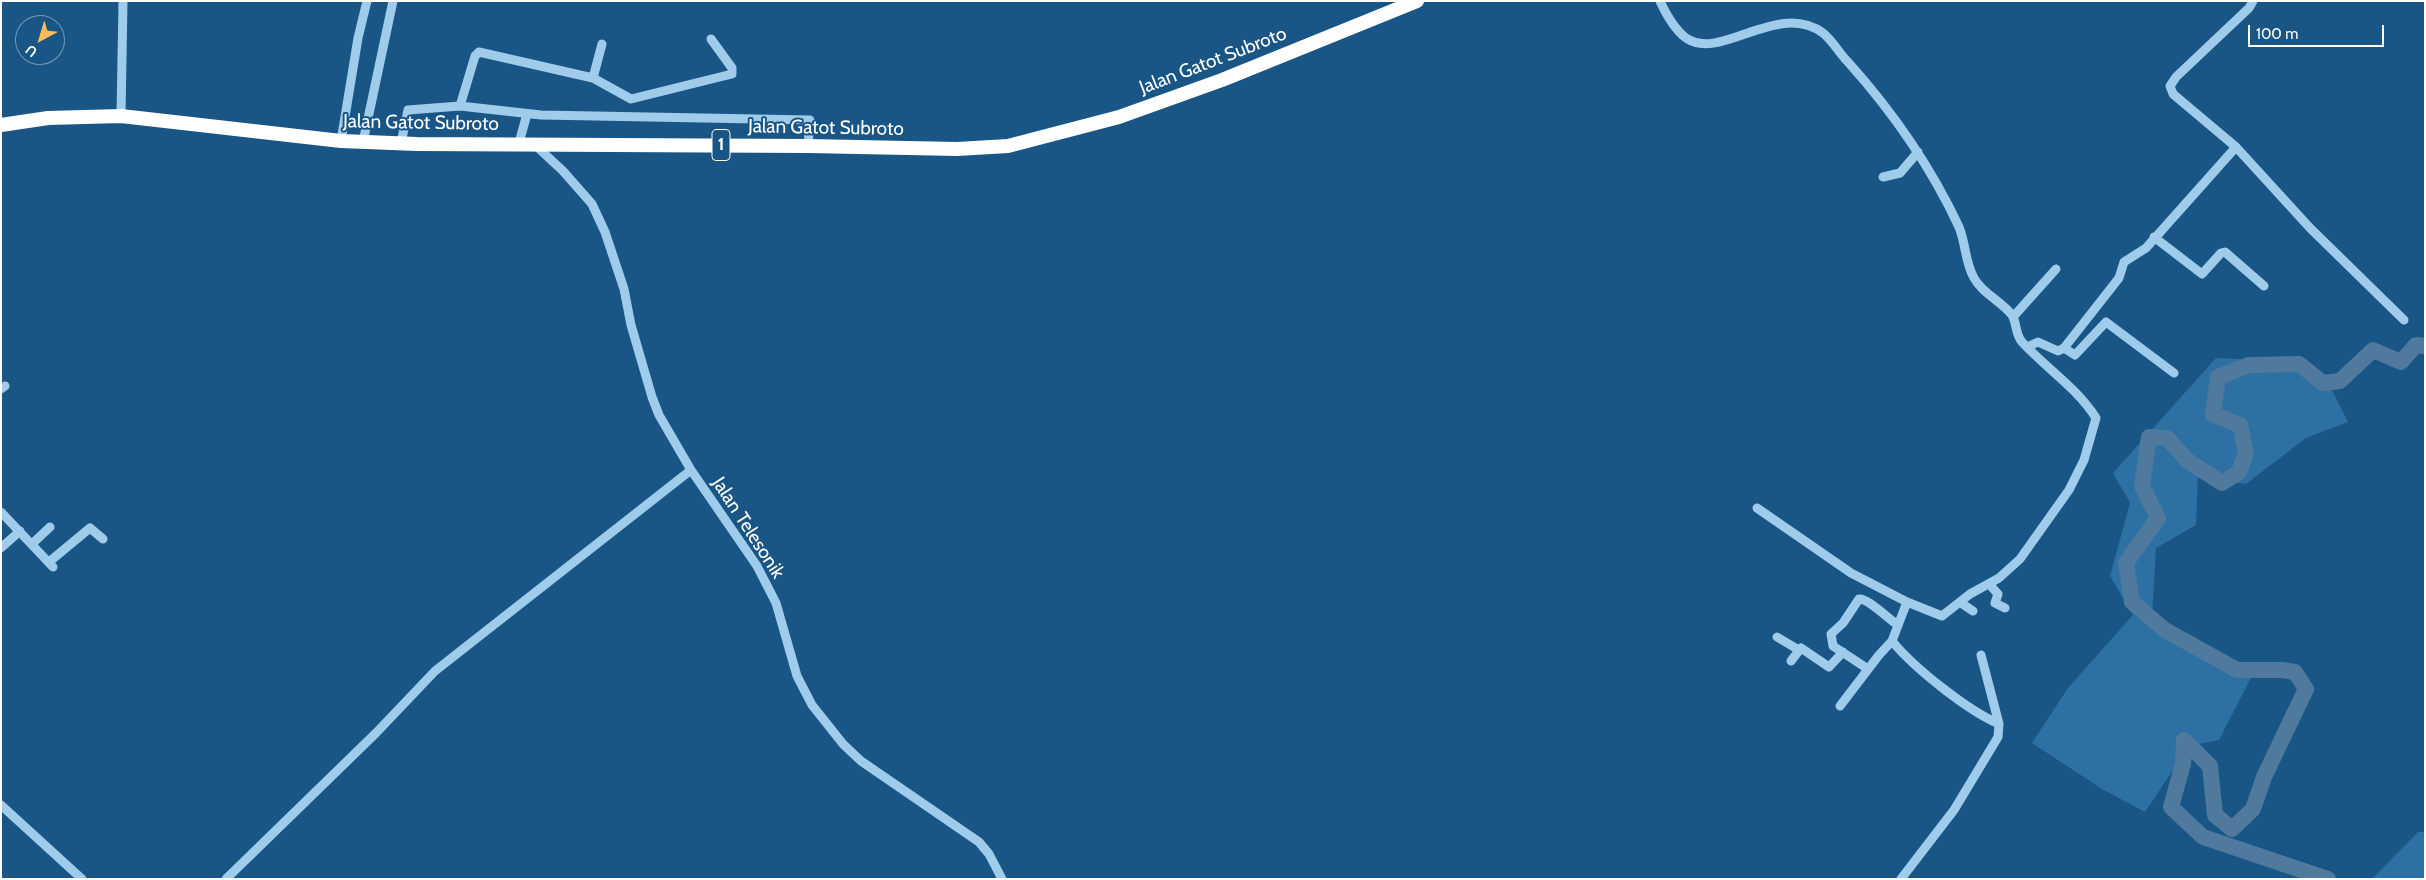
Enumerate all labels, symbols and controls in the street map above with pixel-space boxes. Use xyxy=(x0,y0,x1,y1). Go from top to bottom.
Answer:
north arrow xyxy=(15,15,65,65)
scale bar xyxy=(2251,15,2387,47)
street label: Jalan Gatot Subroto xyxy=(1136,22,1290,100)
text: 100 m xyxy=(2256,25,2298,43)
text: U xyxy=(22,41,41,61)
street label: Jalan Gatot Subroto xyxy=(343,110,499,136)
street label: Jalan Gatot Subroto xyxy=(748,115,904,141)
road number: 1 xyxy=(712,130,730,160)
street label: Jalan Telesonik xyxy=(707,473,789,583)

